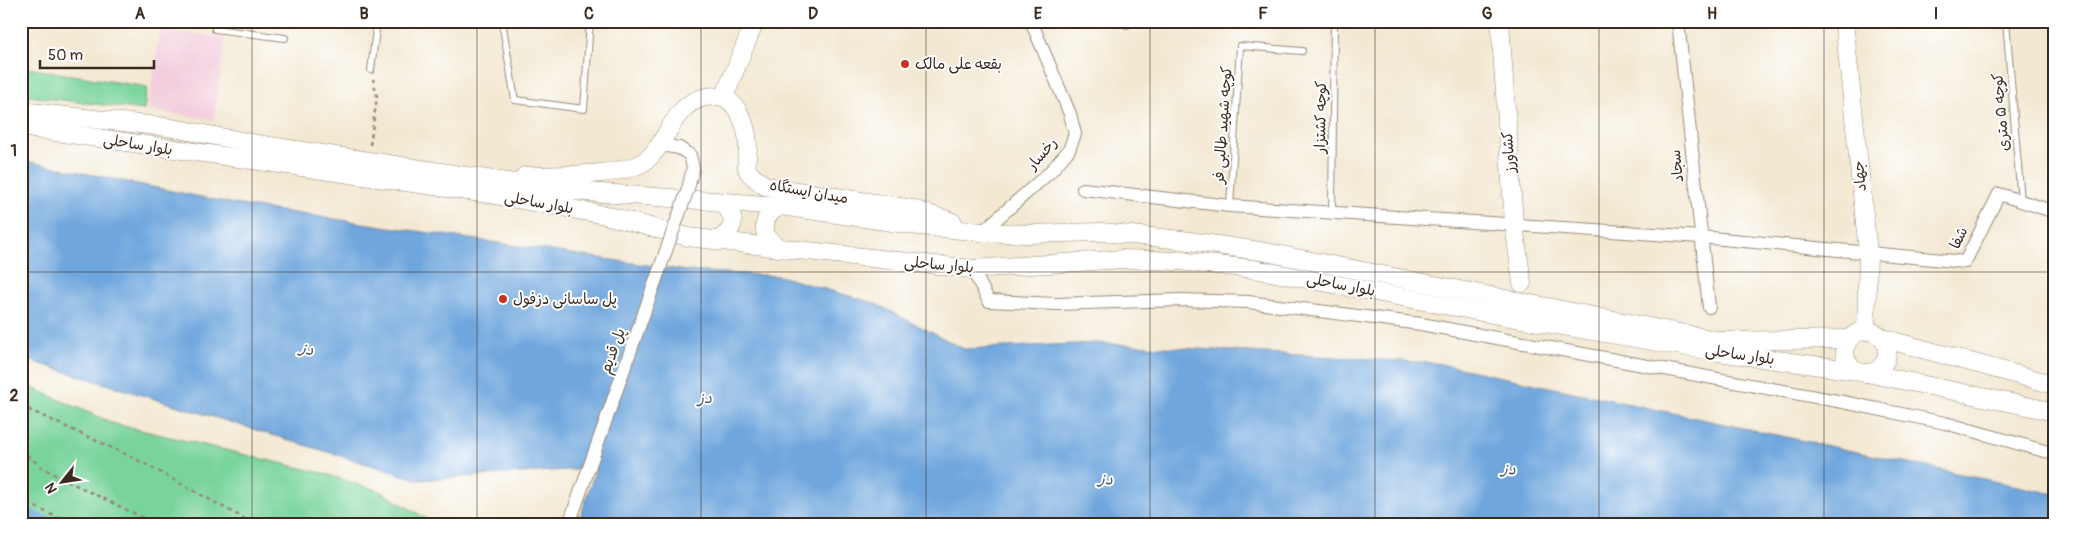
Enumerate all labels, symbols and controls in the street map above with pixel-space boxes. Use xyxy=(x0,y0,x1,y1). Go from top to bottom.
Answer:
text: A xyxy=(135,4,146,24)
text: B xyxy=(359,4,369,24)
text: C xyxy=(584,4,594,24)
text: D xyxy=(808,4,818,24)
text: E xyxy=(1034,4,1043,24)
text: F xyxy=(1258,4,1268,24)
text: G xyxy=(1482,4,1493,24)
text: H xyxy=(1707,4,1717,24)
text: I xyxy=(1934,4,1938,24)
scale bar xyxy=(40,38,154,70)
text: 50 m xyxy=(48,46,83,65)
place label: بقعه علی مالک xyxy=(915,55,1002,74)
marker: بقعه علی مالک xyxy=(899,58,911,70)
street label: کوچه شهید طالبی فر xyxy=(1209,66,1237,186)
street label: کوچه ۵ متری xyxy=(1988,72,2014,152)
street label: کوچه کشتزار xyxy=(1311,80,1331,155)
street label: بلوار ساحلی xyxy=(102,130,174,160)
street label: کشاورز xyxy=(1498,131,1520,174)
street label: رخسار xyxy=(1022,134,1061,175)
text: 1 xyxy=(11,141,17,161)
street label: سجاد xyxy=(1666,149,1688,183)
street label: جهاد xyxy=(1849,160,1871,192)
street label: میدان ایستگاه xyxy=(768,176,850,208)
street label: بلوار ساحلی xyxy=(503,188,575,218)
street label: شفا xyxy=(1946,224,1972,252)
street label: بلوار ساحلی xyxy=(903,252,975,278)
street label: بلوار ساحلی xyxy=(1305,269,1377,301)
place label: پل ساسانی دزفول xyxy=(513,290,617,309)
marker: پل ساسانی دزفول xyxy=(497,293,509,305)
street label: پل قدیم xyxy=(596,326,631,377)
water label: دز xyxy=(296,337,316,360)
street label: بلوار ساحلی xyxy=(1704,341,1776,369)
text: 2 xyxy=(10,386,19,406)
water label: دز xyxy=(696,388,712,408)
north arrow xyxy=(38,458,88,508)
water label: دز xyxy=(1499,458,1517,480)
water label: دز xyxy=(1096,468,1114,490)
text: N xyxy=(41,480,61,497)

